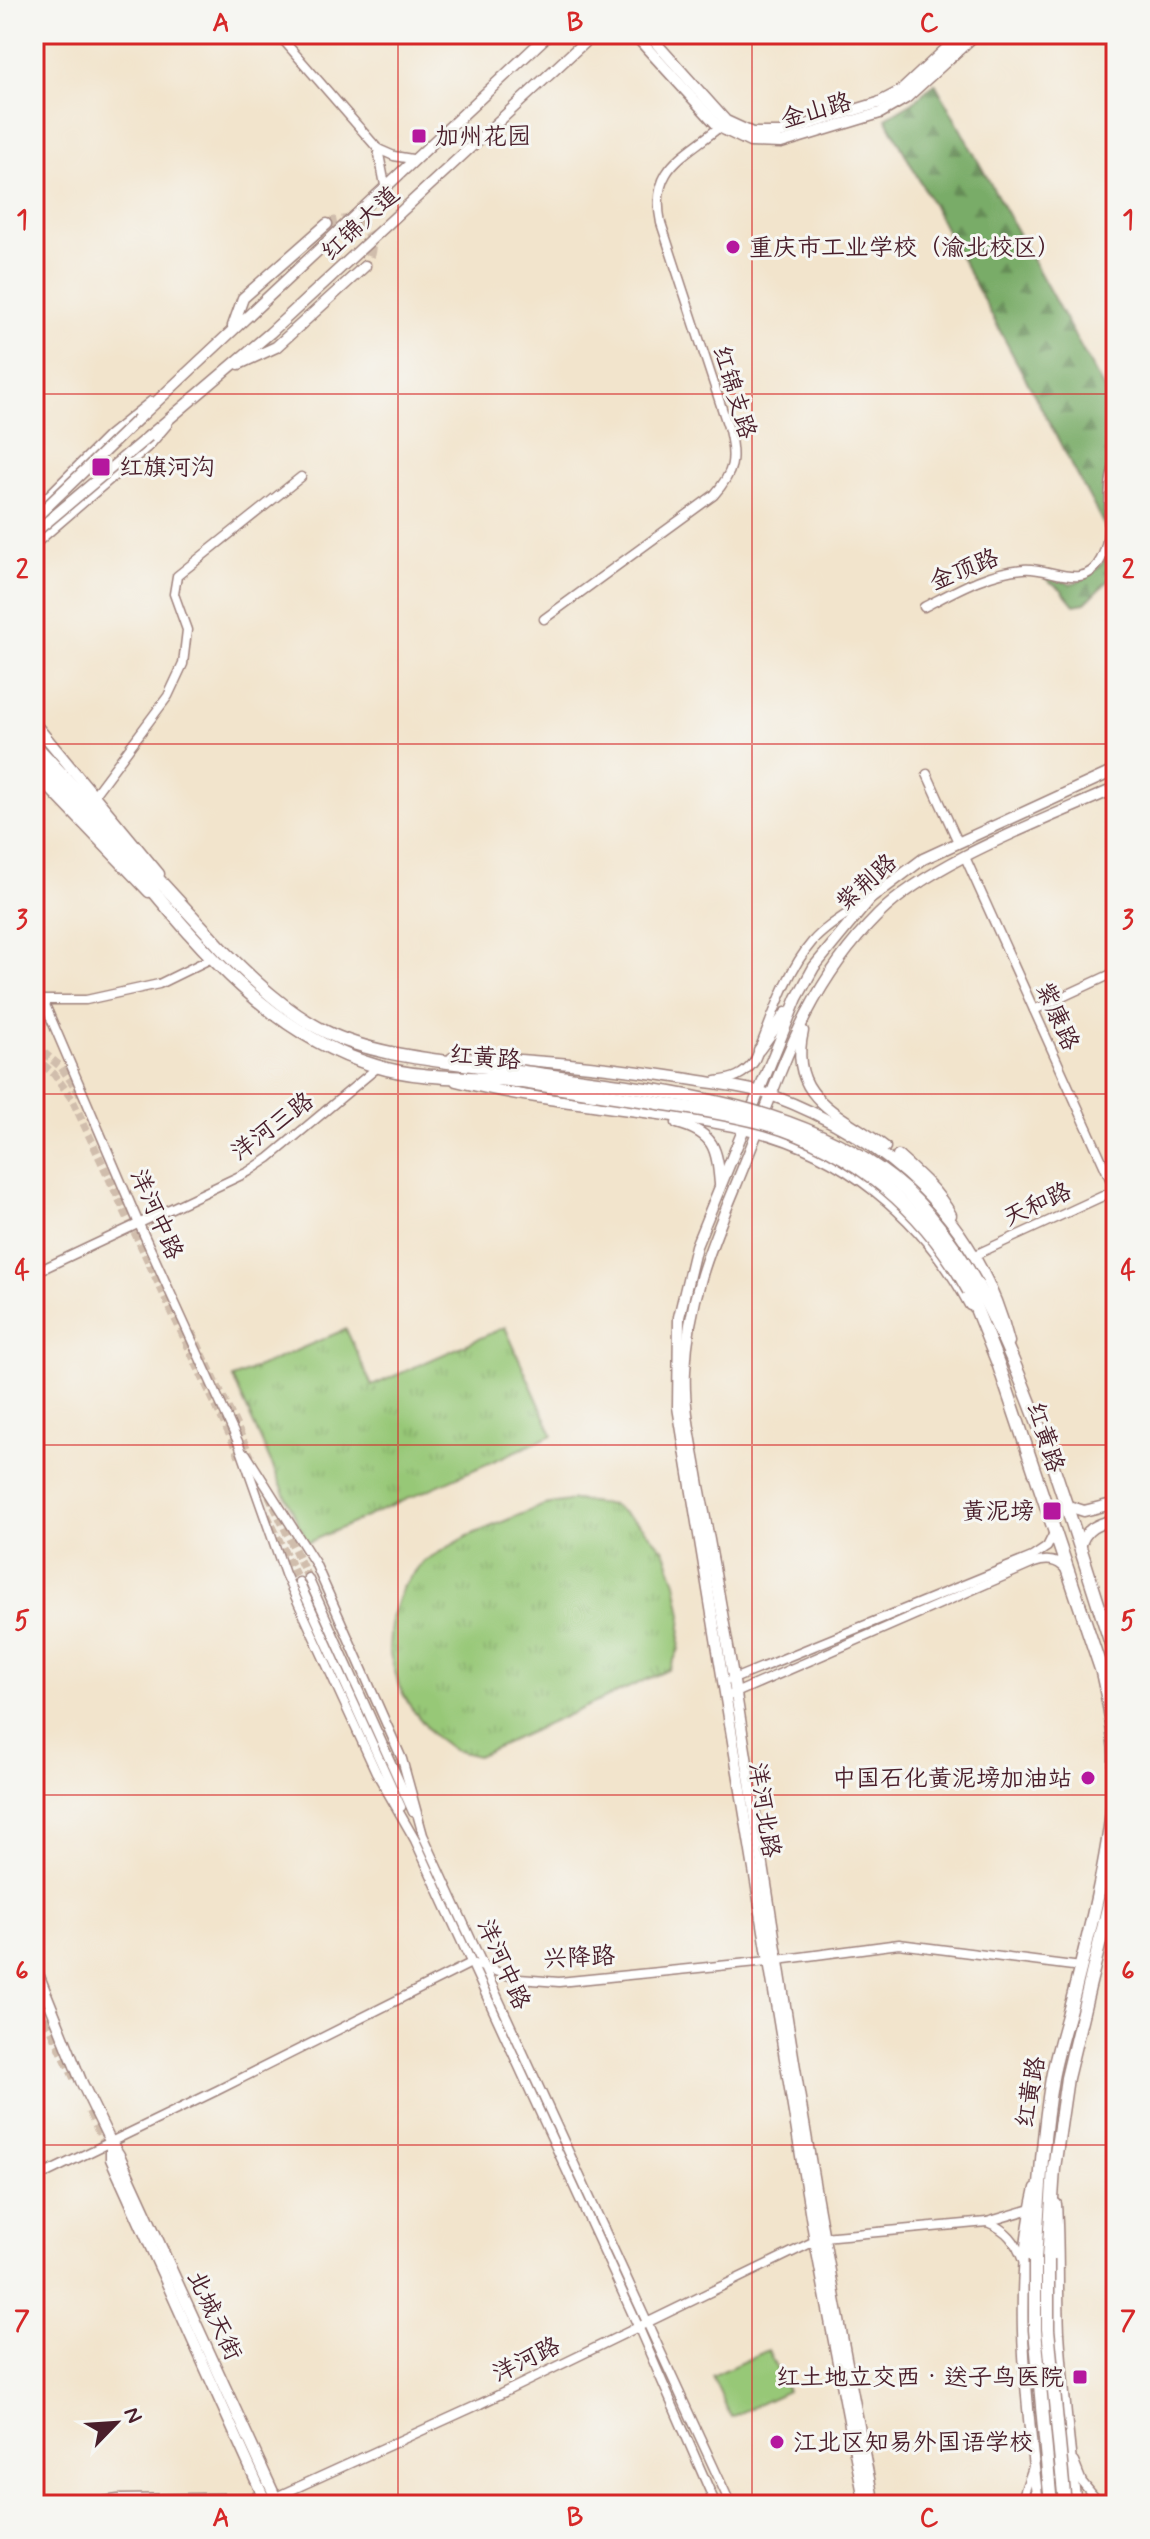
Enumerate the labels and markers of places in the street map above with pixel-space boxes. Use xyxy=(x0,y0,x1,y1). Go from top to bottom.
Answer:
place label: 加州花园 xyxy=(435,122,531,153)
marker: 加州花园 xyxy=(410,127,428,145)
place label: 重庆市工业学校（渝北校区） xyxy=(749,233,1061,264)
marker: 重庆市工业学校（渝北校区） xyxy=(724,238,742,256)
place label: 红旗河沟 xyxy=(119,453,215,484)
marker: 红旗河沟 xyxy=(90,456,112,478)
place label: 黄泥塝 xyxy=(962,1497,1034,1528)
marker: 黄泥塝 xyxy=(1041,1500,1063,1522)
place label: 中国石化黄泥塝加油站 xyxy=(832,1764,1072,1795)
marker: 中国石化黄泥塝加油站 xyxy=(1079,1769,1097,1787)
place label: 红土地立交西‧送子鸟医院 xyxy=(776,2363,1064,2394)
marker: 红土地立交西‧送子鸟医院 xyxy=(1071,2368,1089,2386)
place label: 江北区知易外国语学校 xyxy=(793,2428,1033,2459)
marker: 江北区知易外国语学校 xyxy=(768,2433,786,2451)

